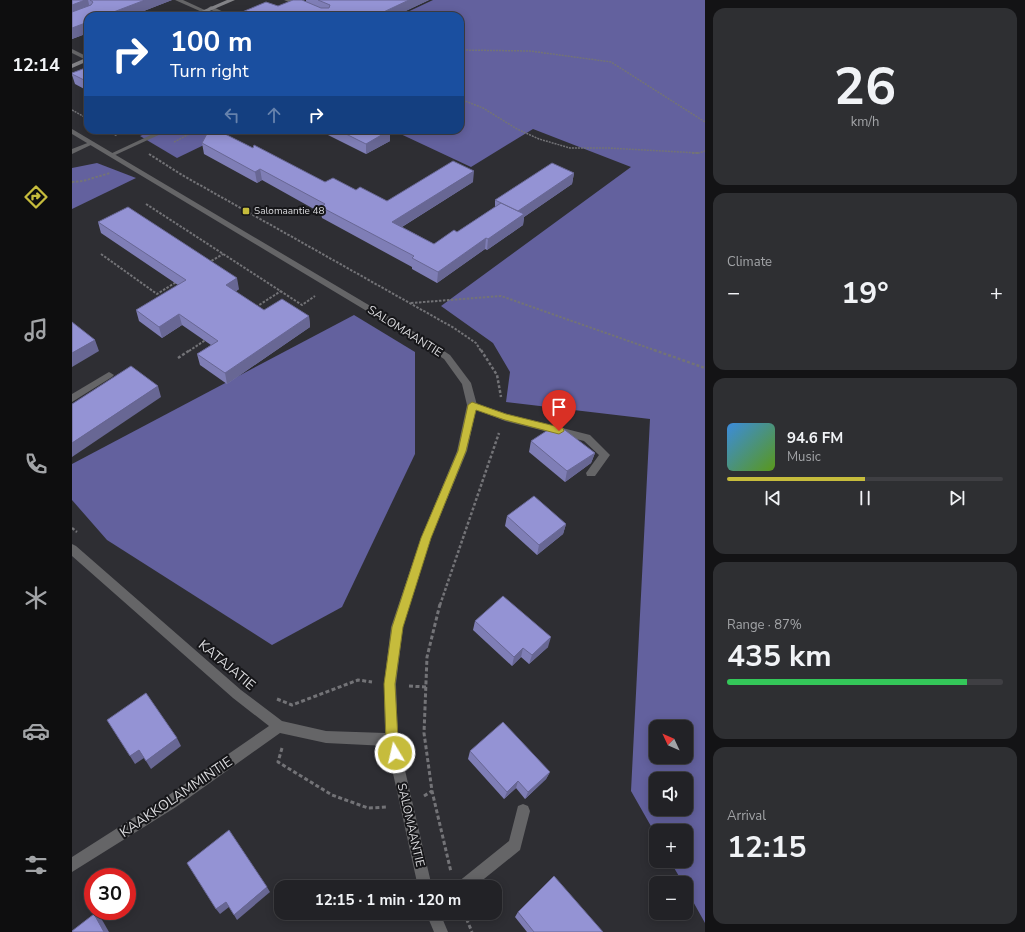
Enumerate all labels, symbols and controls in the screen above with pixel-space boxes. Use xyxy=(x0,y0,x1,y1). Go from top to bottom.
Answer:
text: 100 m xyxy=(170,23,253,61)
icon: right xyxy=(104,28,156,80)
text: 26 xyxy=(834,51,896,122)
text: 12:14 xyxy=(12,53,60,77)
text: Turn right xyxy=(170,59,249,83)
icon: left xyxy=(221,104,243,126)
icon: ahead xyxy=(263,104,285,126)
icon: right xyxy=(305,104,327,126)
text: km/h xyxy=(851,113,879,131)
icon: directions xyxy=(22,183,50,211)
place label: Salomaantie 48 xyxy=(254,204,324,218)
marker: Salomaantie 48 xyxy=(241,206,251,216)
text: Climate xyxy=(727,253,772,271)
text: 19° xyxy=(841,273,889,314)
text: − xyxy=(727,278,740,308)
text: + xyxy=(990,278,1003,308)
street label: SALOMAANTIE xyxy=(365,302,445,360)
icon: music xyxy=(22,316,50,344)
pin xyxy=(542,390,576,431)
icon: arrive xyxy=(548,396,570,418)
text: 94.6 FM xyxy=(787,428,843,448)
text: Music xyxy=(787,448,821,466)
icon: phone xyxy=(22,450,50,478)
icon: previous xyxy=(762,487,784,509)
icon: pause xyxy=(854,487,876,509)
icon: next xyxy=(946,487,968,509)
icon: climate xyxy=(22,584,50,612)
text: Range · 87% xyxy=(727,616,802,634)
street label: KATAJATIE xyxy=(194,635,260,695)
text: 435 km xyxy=(727,636,832,677)
icon: car xyxy=(22,717,50,745)
north arrow xyxy=(649,720,693,764)
map controls xyxy=(649,720,693,920)
position arrow xyxy=(374,732,416,774)
street label: KAAKKOLAMMINTIE xyxy=(116,752,236,842)
button: sound xyxy=(649,772,693,816)
street label: SALOMAANTIE xyxy=(394,782,428,868)
text: Arrival xyxy=(727,807,766,825)
button: + xyxy=(649,824,693,868)
text: 12:15 xyxy=(727,827,806,868)
icon: filters xyxy=(22,851,50,879)
speed limit sign: 30 xyxy=(84,868,136,920)
button: − xyxy=(649,876,693,920)
text: 12:15 · 1 min · 120 m xyxy=(315,890,461,910)

